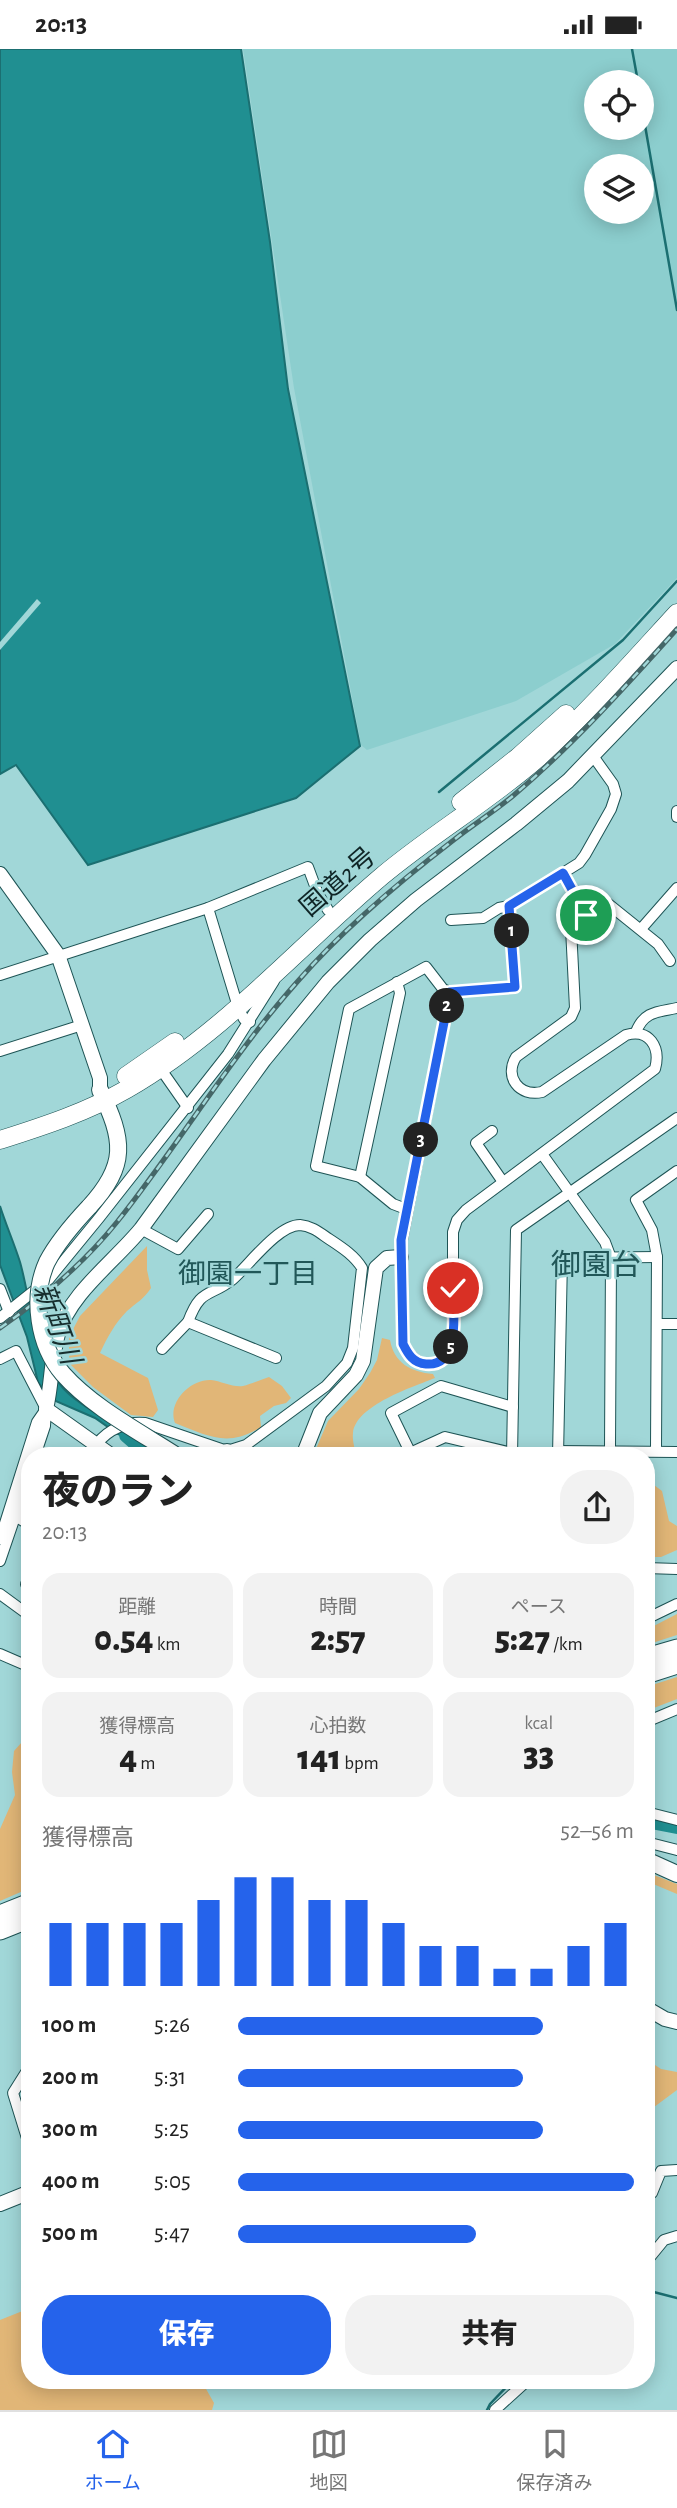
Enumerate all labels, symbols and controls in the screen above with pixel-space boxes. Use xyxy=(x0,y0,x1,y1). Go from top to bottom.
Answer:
text: 20:13 xyxy=(35,11,87,37)
map controls xyxy=(584,70,654,224)
button: locate xyxy=(584,70,654,140)
button: layers xyxy=(584,154,654,224)
street label: 国道2号 xyxy=(295,842,380,921)
pin xyxy=(556,885,616,945)
icon: arrive xyxy=(567,896,605,934)
pin: 1 xyxy=(494,913,530,949)
text: 1 xyxy=(508,921,515,940)
pin: 2 xyxy=(430,989,464,1023)
text: 2 xyxy=(442,996,451,1015)
pin: 3 xyxy=(404,1123,438,1157)
text: 3 xyxy=(416,1130,425,1149)
district label: 御園台 xyxy=(551,1249,641,1281)
pin xyxy=(423,1258,483,1318)
district label: 御園一丁目 xyxy=(178,1259,318,1289)
icon: check xyxy=(434,1269,472,1307)
water label: 新町川 xyxy=(28,1279,87,1371)
pin: 5 xyxy=(434,1329,468,1365)
text: 5 xyxy=(446,1337,455,1356)
button: share xyxy=(560,1470,634,1544)
text: 夜のラン xyxy=(42,1474,194,1512)
text: 20:13 xyxy=(42,1521,87,1544)
text: 距離 xyxy=(118,1598,156,1617)
text: 時間 xyxy=(319,1598,357,1617)
text: ペース xyxy=(511,1598,567,1617)
text: 0.54 xyxy=(94,1622,154,1657)
text: 2:57 xyxy=(310,1622,366,1657)
text: 5:27 xyxy=(495,1622,550,1657)
text: km xyxy=(154,1635,181,1654)
text: /km xyxy=(550,1635,583,1654)
text: kcal xyxy=(524,1714,553,1733)
text: 獲得標高 xyxy=(99,1717,175,1736)
text: 心拍数 xyxy=(309,1717,367,1736)
text: 33 xyxy=(523,1738,554,1773)
text: 4 xyxy=(119,1741,137,1776)
text: 141 xyxy=(297,1741,341,1776)
text: m xyxy=(137,1754,156,1773)
text: bpm xyxy=(341,1754,379,1773)
text: 52–56 m xyxy=(560,1820,634,1843)
text: 獲得標高 xyxy=(42,1827,134,1850)
text: 100 m xyxy=(42,2014,96,2037)
text: 5:26 xyxy=(154,2014,190,2037)
text: 200 m xyxy=(42,2066,99,2089)
text: 5:31 xyxy=(154,2066,186,2089)
text: 300 m xyxy=(42,2118,98,2141)
text: 5:25 xyxy=(154,2118,189,2141)
text: 400 m xyxy=(42,2170,100,2193)
text: 5:05 xyxy=(154,2170,191,2193)
text: 500 m xyxy=(42,2222,98,2245)
text: 5:47 xyxy=(154,2222,190,2245)
button: 保存 xyxy=(42,2295,331,2375)
button: 共有 xyxy=(345,2295,634,2375)
tab: ホーム xyxy=(84,2425,141,2495)
tab: 地図 xyxy=(310,2425,348,2495)
tab: 保存済み xyxy=(517,2425,593,2495)

